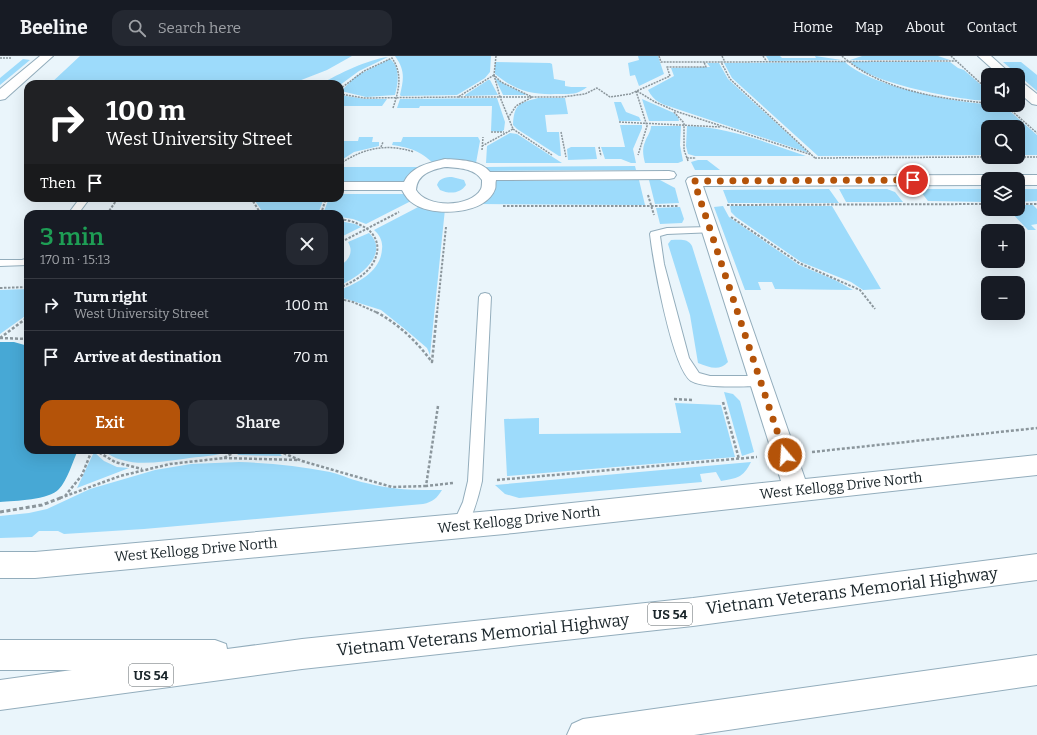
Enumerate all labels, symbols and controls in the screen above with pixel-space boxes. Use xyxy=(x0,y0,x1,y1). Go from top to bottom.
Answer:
search box xyxy=(112,10,392,46)
text: Beeline xyxy=(20,16,88,39)
icon: search xyxy=(126,17,148,39)
text: Search here xyxy=(158,19,241,37)
text: Home xyxy=(793,19,833,36)
text: Map xyxy=(855,19,883,36)
text: About xyxy=(905,19,945,36)
text: Contact xyxy=(967,19,1017,36)
map controls xyxy=(981,68,1025,320)
button: sound xyxy=(981,68,1025,112)
text: 100 m xyxy=(106,94,185,127)
icon: right xyxy=(40,96,92,148)
button: search xyxy=(981,120,1025,164)
text: West University Street xyxy=(106,128,293,150)
pin xyxy=(896,163,930,197)
icon: arrive xyxy=(902,169,924,191)
icon: arrive xyxy=(84,172,106,194)
button: layers xyxy=(981,172,1025,216)
text: Then xyxy=(40,174,76,192)
text: 3 min xyxy=(40,223,104,251)
button: close xyxy=(286,223,328,265)
button: + xyxy=(981,224,1025,268)
text: 170 m · 15:13 xyxy=(40,252,110,267)
button: − xyxy=(981,276,1025,320)
text: Turn right xyxy=(74,288,147,306)
icon: right xyxy=(40,294,62,316)
text: 100 m xyxy=(285,296,328,314)
text: West University Street xyxy=(74,306,209,321)
icon: arrive xyxy=(40,346,62,368)
text: Arrive at destination xyxy=(74,348,221,366)
text: 70 m xyxy=(294,348,328,366)
button: Exit xyxy=(40,400,180,446)
button: Share xyxy=(188,400,328,446)
position arrow xyxy=(764,434,806,476)
street label: West Kellogg Drive North xyxy=(759,469,923,503)
street label: West Kellogg Drive North xyxy=(437,503,601,537)
street label: West Kellogg Drive North xyxy=(114,534,278,566)
street label: Vietnam Veterans Memorial Highway xyxy=(705,563,1000,619)
road number: US 54 xyxy=(648,603,692,625)
street label: Vietnam Veterans Memorial Highway xyxy=(336,609,631,661)
road number: US 54 xyxy=(129,664,173,686)

